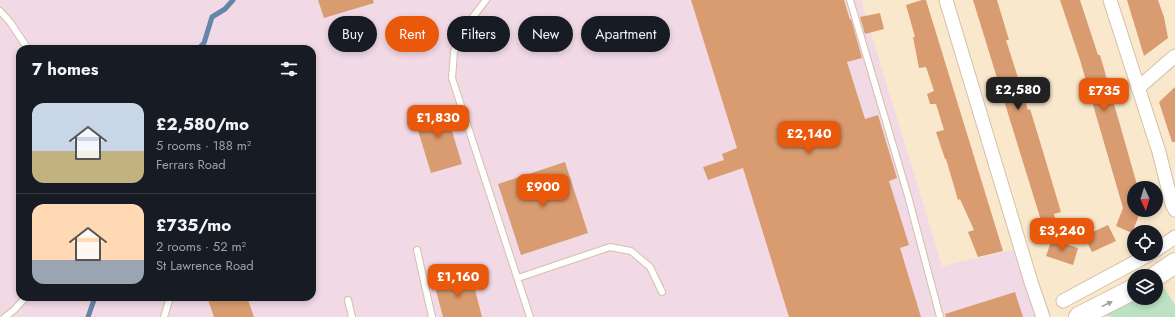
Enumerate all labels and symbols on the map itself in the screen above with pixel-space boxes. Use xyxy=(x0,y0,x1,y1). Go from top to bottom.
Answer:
pin: £2,580 xyxy=(985,77,1051,111)
pin: £735 xyxy=(1080,78,1128,112)
pin: £1,830 xyxy=(405,105,471,139)
pin: £2,140 xyxy=(776,121,842,155)
pin: £900 xyxy=(519,174,567,208)
north arrow xyxy=(1127,181,1163,217)
pin: £3,240 xyxy=(1029,218,1095,252)
pin: £1,160 xyxy=(425,264,491,298)
one-way arrow xyxy=(1101,300,1112,307)

